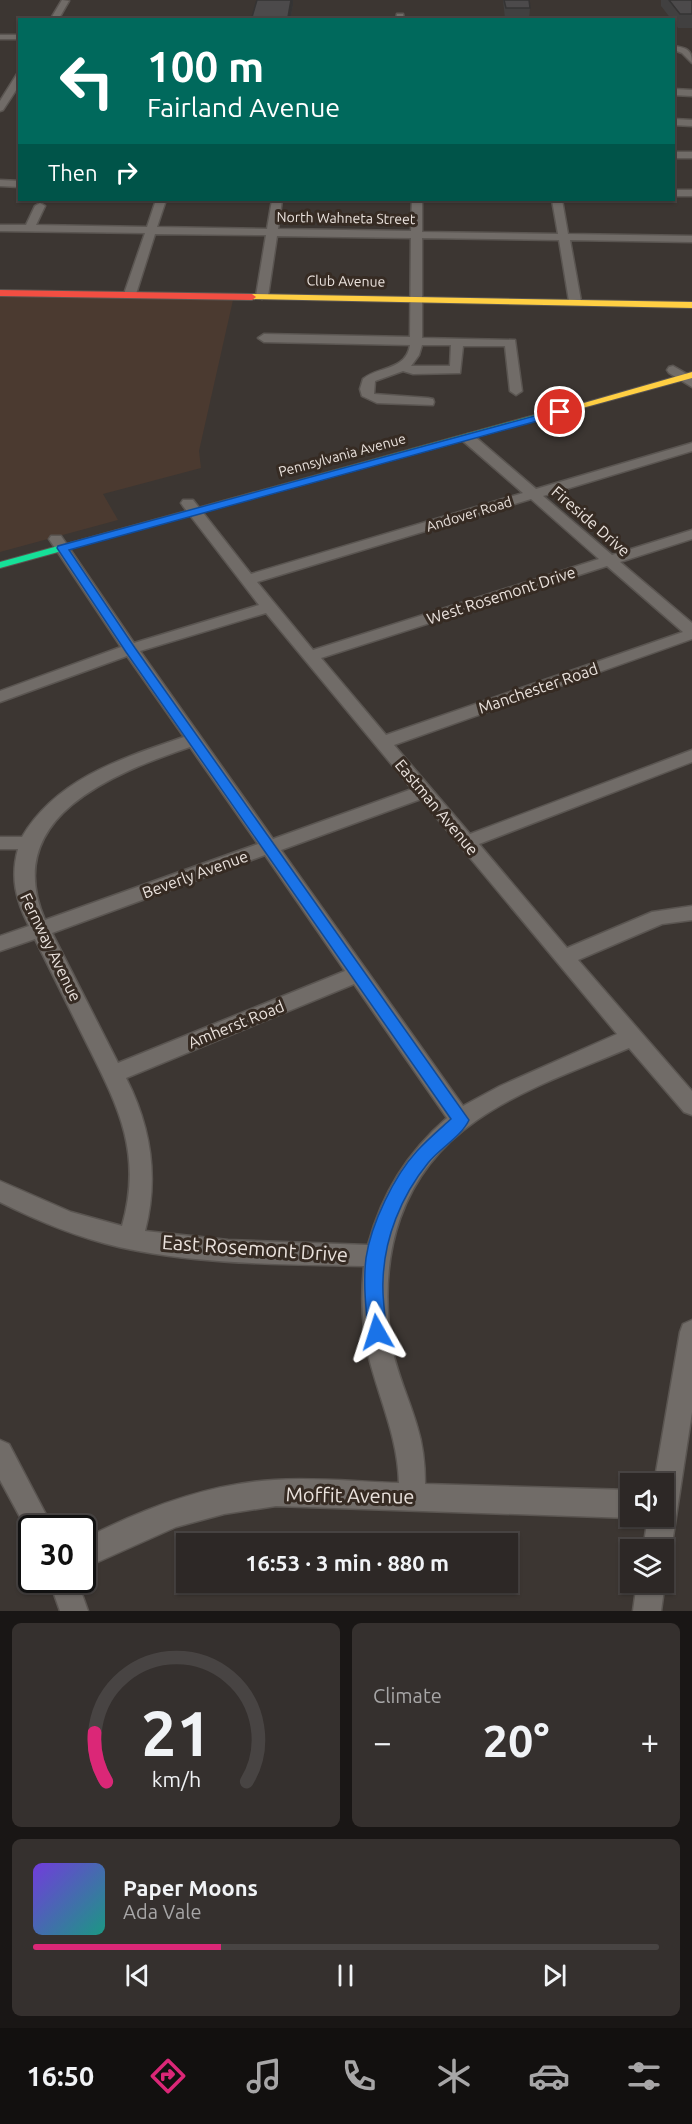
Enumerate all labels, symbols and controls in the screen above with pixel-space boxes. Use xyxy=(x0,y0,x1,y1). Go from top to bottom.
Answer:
icon: left xyxy=(48,42,126,120)
text: 100 m xyxy=(147,43,264,90)
text: Fairland Avenue xyxy=(147,92,340,122)
icon: right xyxy=(110,156,143,189)
text: Then xyxy=(48,160,98,185)
street label: North Wahneta Street xyxy=(276,209,416,227)
street label: Club Avenue xyxy=(306,272,386,290)
pin xyxy=(534,386,585,437)
icon: arrive xyxy=(543,395,576,428)
street label: Pennsylvania Avenue xyxy=(277,430,407,480)
street label: Fireside Drive xyxy=(548,482,634,560)
street label: Andover Road xyxy=(424,493,514,535)
street label: West Rosemont Drive xyxy=(424,562,578,628)
street label: Manchester Road xyxy=(476,659,600,717)
street label: Eastman Avenue xyxy=(392,756,482,858)
street label: Beverly Avenue xyxy=(140,847,250,901)
street label: Fernway Avenue xyxy=(17,890,85,1004)
street label: Amherst Road xyxy=(185,997,287,1051)
street label: East Rosemont Drive xyxy=(161,1230,349,1266)
position arrow xyxy=(345,1300,409,1364)
map controls xyxy=(620,1473,674,1593)
button: sound xyxy=(620,1473,674,1527)
street label: Moffit Avenue xyxy=(285,1482,415,1508)
speed limit sign: 30 xyxy=(18,1515,96,1593)
button: layers xyxy=(620,1539,674,1593)
text: 16:53 · 3 min · 880 m xyxy=(245,1550,449,1575)
text: Climate xyxy=(373,1684,442,1707)
text: 21 xyxy=(141,1698,211,1768)
text: 20° xyxy=(483,1715,549,1766)
text: − xyxy=(373,1723,392,1760)
text: + xyxy=(640,1723,659,1760)
text: km/h xyxy=(151,1767,201,1791)
text: Paper Moons xyxy=(123,1875,258,1900)
text: Ada Vale xyxy=(123,1900,201,1923)
icon: previous xyxy=(121,1959,154,1992)
icon: pause xyxy=(329,1959,362,1992)
icon: next xyxy=(538,1959,571,1992)
icon: directions xyxy=(147,2055,189,2097)
icon: music xyxy=(243,2055,285,2097)
icon: phone xyxy=(338,2055,380,2097)
icon: climate xyxy=(433,2055,475,2097)
icon: car xyxy=(528,2055,570,2097)
icon: filters xyxy=(623,2055,665,2097)
text: 16:50 xyxy=(27,2061,94,2091)

